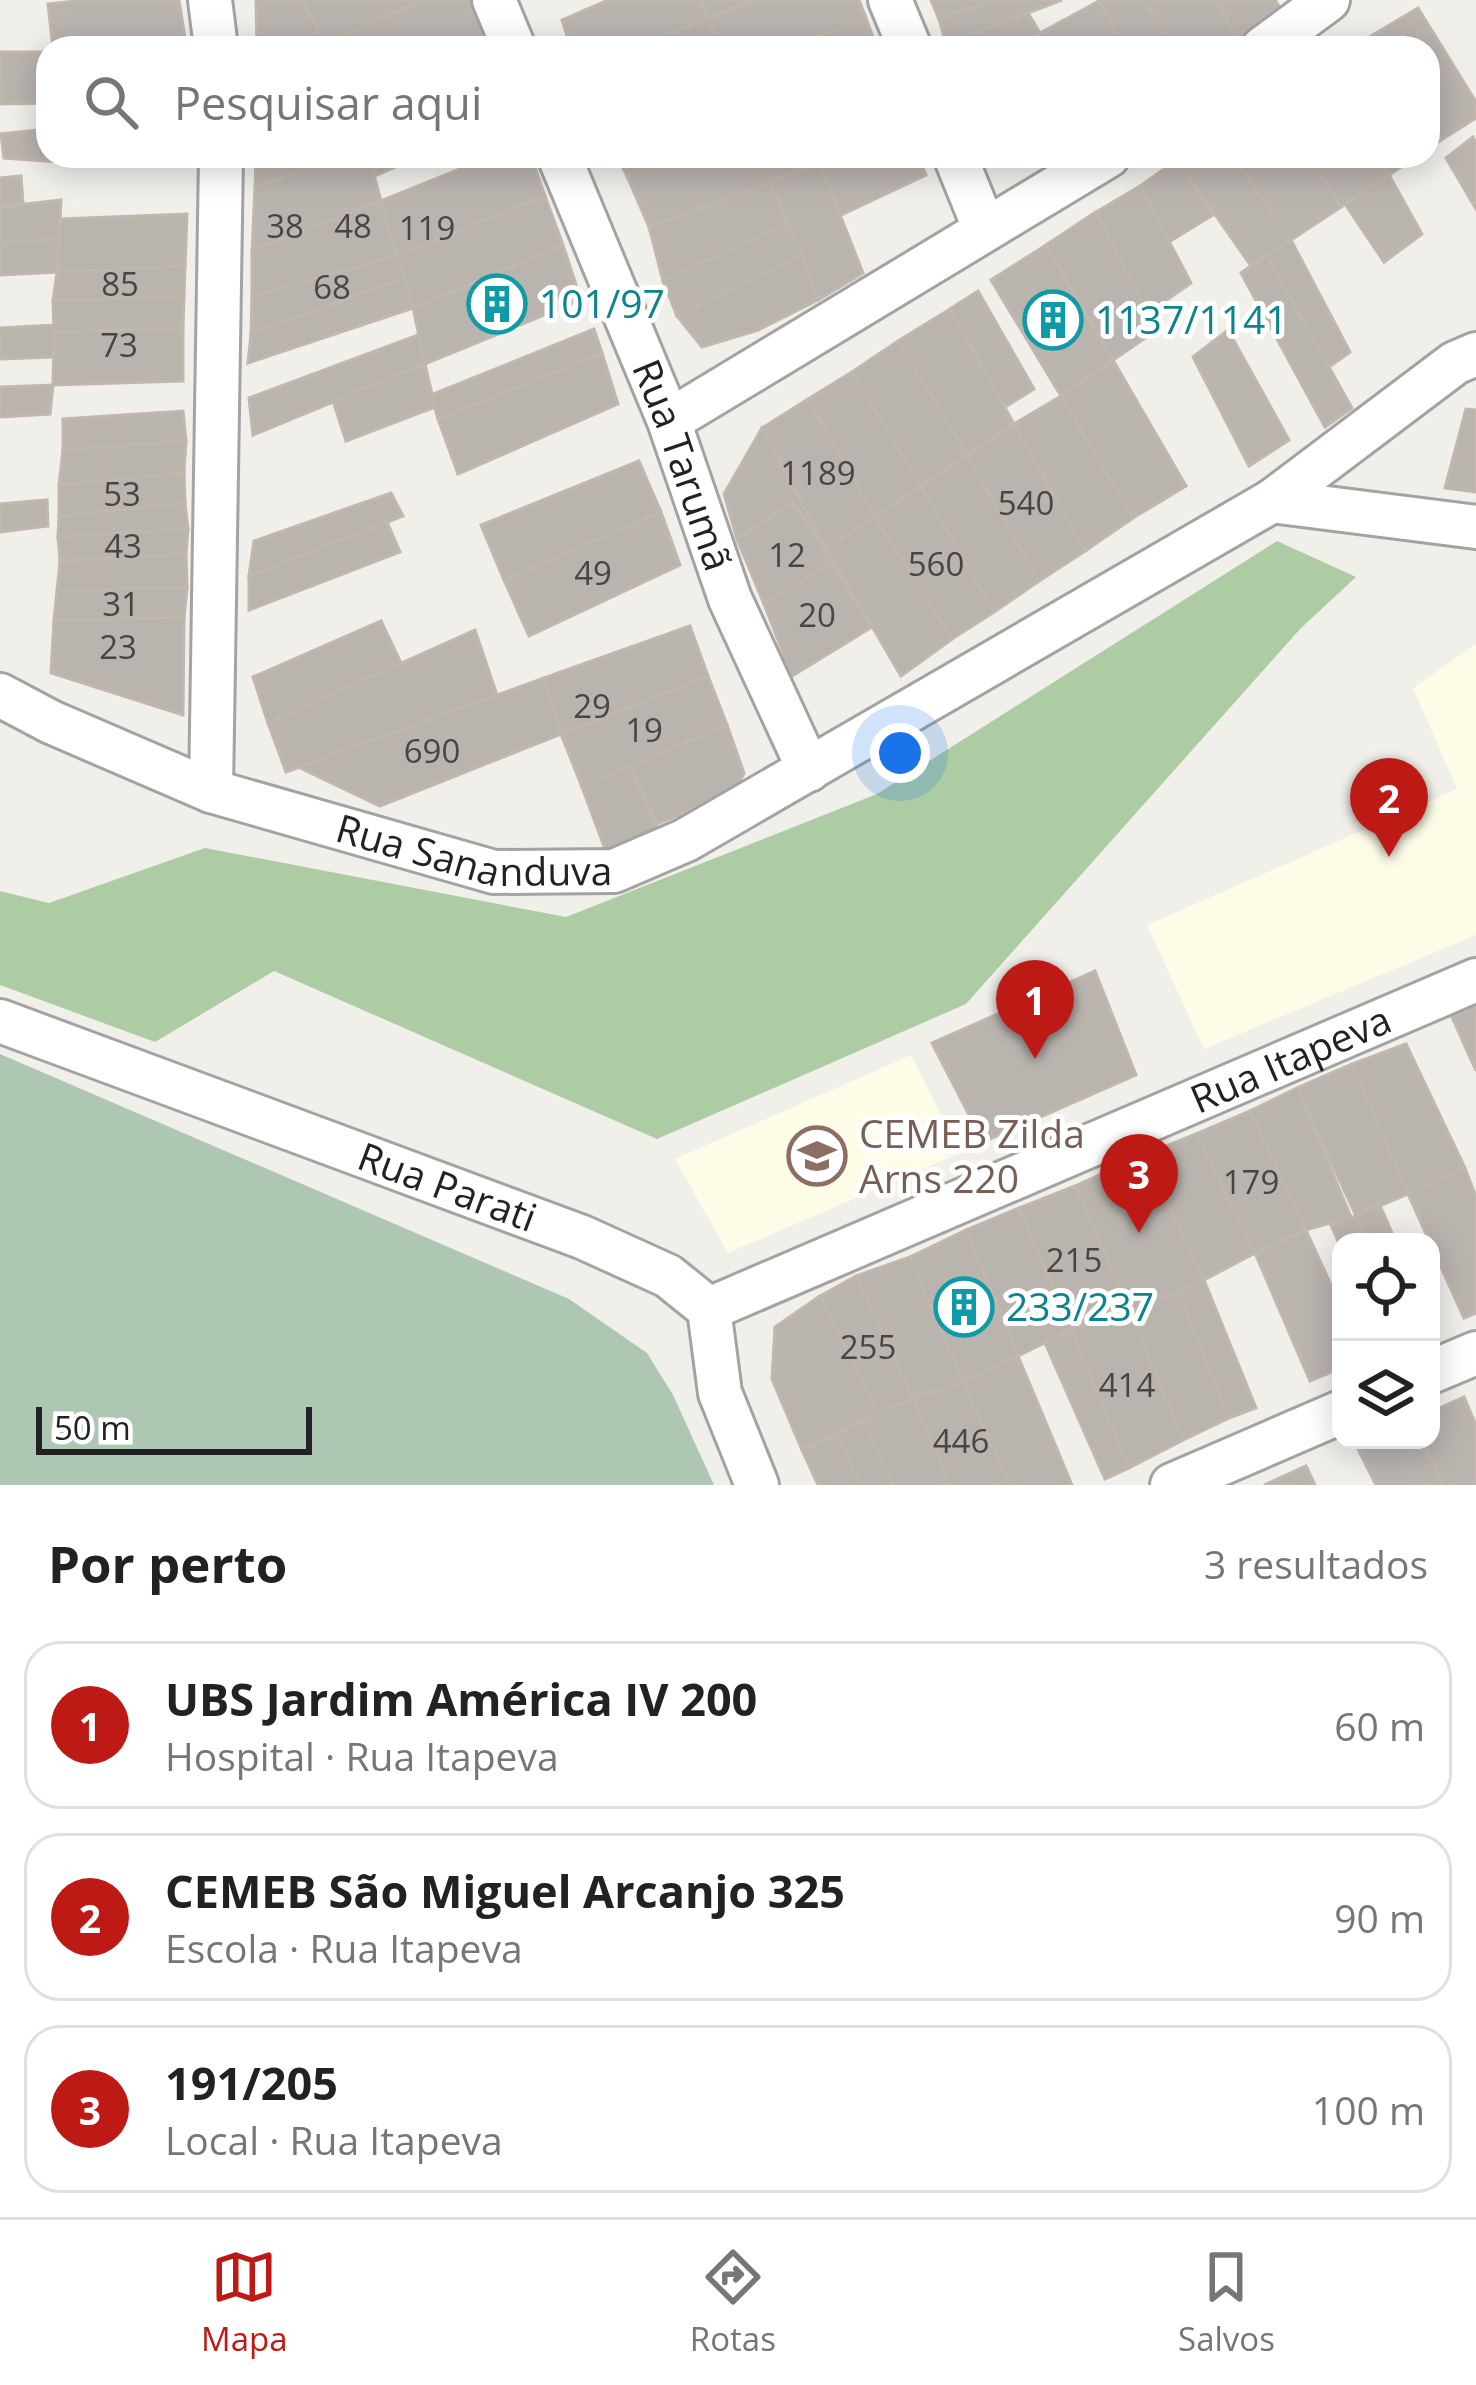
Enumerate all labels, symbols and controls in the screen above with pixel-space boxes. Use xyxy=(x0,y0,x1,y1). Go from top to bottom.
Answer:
search box xyxy=(36,36,1440,168)
icon: search xyxy=(78,69,144,135)
text: Pesquisar aqui xyxy=(174,72,482,133)
house number: 38 xyxy=(266,203,304,248)
house number: 48 xyxy=(334,203,372,248)
house number: 119 xyxy=(399,205,455,250)
house number: 85 xyxy=(101,261,139,306)
house number: 68 xyxy=(313,264,351,309)
building icon: 101/97 xyxy=(466,273,528,335)
place label: 101/97 xyxy=(539,276,665,329)
building icon: 1137/1141 xyxy=(1022,289,1084,351)
place label: 1137/1141 xyxy=(1095,292,1288,345)
house number: 73 xyxy=(100,322,138,367)
street label: Rua Tarumã xyxy=(621,351,746,577)
house number: 1189 xyxy=(780,450,856,495)
house number: 53 xyxy=(103,471,141,516)
house number: 540 xyxy=(998,480,1054,525)
house number: 43 xyxy=(104,523,142,568)
house number: 12 xyxy=(768,532,806,577)
house number: 560 xyxy=(908,541,964,586)
house number: 49 xyxy=(574,550,612,595)
house number: 31 xyxy=(102,581,140,626)
house number: 20 xyxy=(798,592,836,637)
house number: 23 xyxy=(99,624,137,669)
house number: 29 xyxy=(573,683,611,728)
house number: 19 xyxy=(625,707,663,752)
your location xyxy=(870,723,930,783)
house number: 690 xyxy=(404,728,460,773)
pin: 2 xyxy=(1350,758,1428,857)
street label: Rua Sananduva xyxy=(330,800,613,898)
pin: 1 xyxy=(996,960,1074,1059)
street label: Rua Itapeva xyxy=(1182,992,1399,1124)
place label: CEMEB Zilda Arns 220 xyxy=(859,1106,1085,1204)
school or university icon: CEMEB Zilda Arns 220 xyxy=(786,1125,848,1187)
street label: Rua Parati xyxy=(351,1128,544,1243)
pin: 3 xyxy=(1100,1134,1178,1233)
house number: 179 xyxy=(1223,1159,1279,1204)
map controls xyxy=(1332,1233,1440,1449)
button: locate xyxy=(1332,1233,1440,1341)
house number: 215 xyxy=(1046,1237,1102,1282)
building icon: 233/237 xyxy=(933,1276,995,1338)
place label: 233/237 xyxy=(1006,1279,1154,1332)
house number: 255 xyxy=(840,1324,896,1369)
button: layers xyxy=(1332,1341,1440,1449)
house number: 414 xyxy=(1099,1362,1155,1407)
scale bar xyxy=(36,1401,312,1454)
text: 50 m xyxy=(54,1405,131,1450)
house number: 446 xyxy=(933,1418,989,1463)
text: Por perto xyxy=(48,1528,287,1598)
text: 3 resultados xyxy=(1204,1537,1428,1590)
text: UBS Jardim América IV 200 xyxy=(165,1668,757,1729)
text: 1 xyxy=(79,1699,101,1752)
text: 60 m xyxy=(1334,1699,1425,1752)
text: Hospital · Rua Itapeva xyxy=(165,1729,559,1782)
text: CEMEB São Miguel Arcanjo 325 xyxy=(165,1860,845,1921)
text: 2 xyxy=(79,1891,101,1944)
text: 90 m xyxy=(1334,1891,1425,1944)
text: Escola · Rua Itapeva xyxy=(165,1921,523,1974)
text: 191/205 xyxy=(165,2052,338,2113)
text: 3 xyxy=(79,2083,101,2136)
text: 100 m xyxy=(1312,2083,1425,2136)
text: Local · Rua Itapeva xyxy=(165,2113,503,2166)
tab: Mapa xyxy=(201,2244,288,2361)
tab: Rotas xyxy=(690,2244,776,2361)
tab: Salvos xyxy=(1178,2244,1275,2361)

